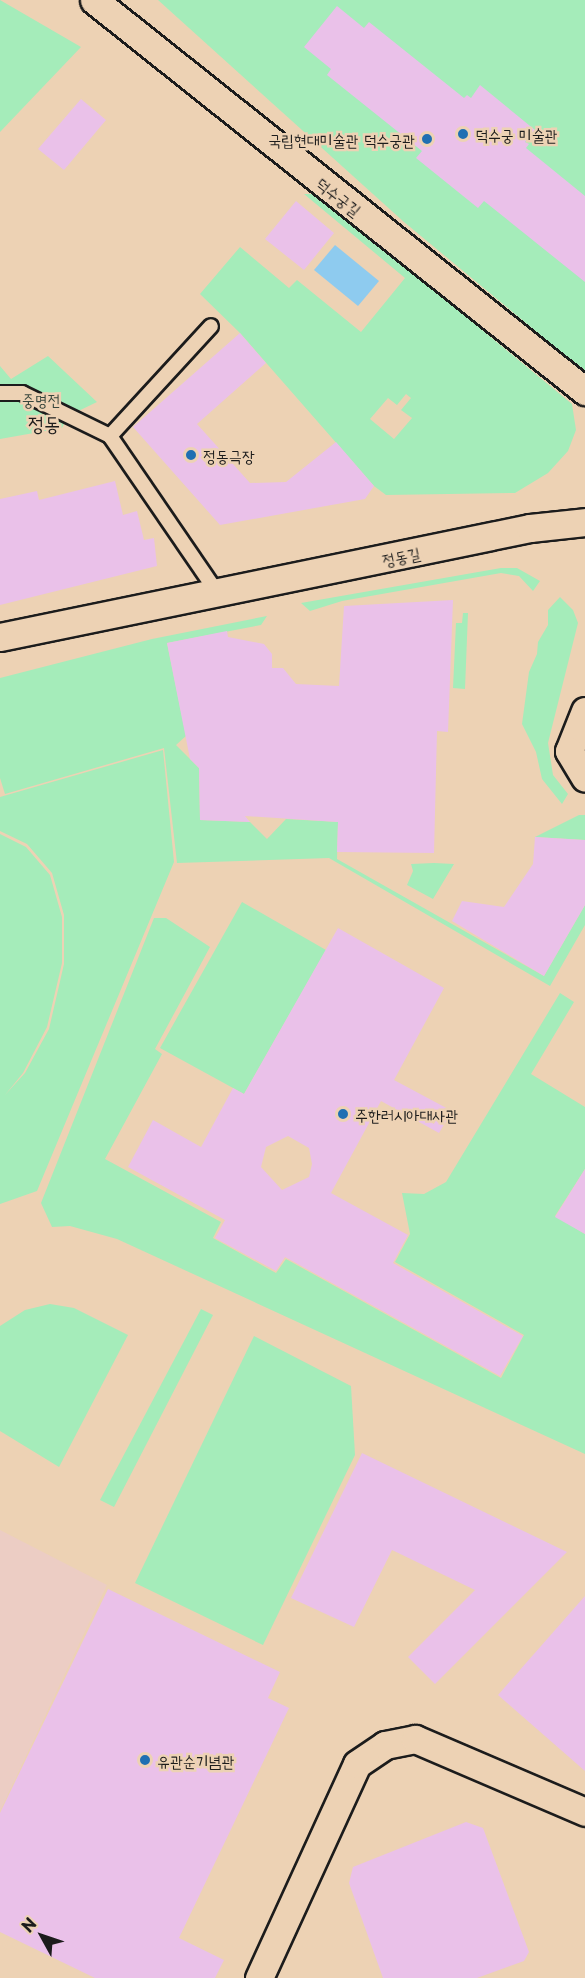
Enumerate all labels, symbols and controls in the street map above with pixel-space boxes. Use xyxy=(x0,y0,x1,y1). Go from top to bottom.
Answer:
place label: 덕수궁 미술관 xyxy=(475,124,557,144)
marker: 덕수궁 미술관 xyxy=(456,127,470,141)
place label: 국립현대미술관 덕수궁관 xyxy=(268,129,415,149)
marker: 국립현대미술관 덕수궁관 xyxy=(420,132,434,146)
street label: 덕수궁길 xyxy=(313,173,365,219)
park label: 중명전 xyxy=(22,389,60,409)
district label: 정동 xyxy=(28,411,60,435)
place label: 정동극장 xyxy=(203,445,255,465)
marker: 정동극장 xyxy=(184,448,198,462)
street label: 정동길 xyxy=(380,543,422,569)
place label: 주한러시아대사관 xyxy=(355,1104,458,1124)
marker: 주한러시아대사관 xyxy=(336,1107,350,1121)
place label: 유관순기념관 xyxy=(157,1750,234,1770)
marker: 유관순기념관 xyxy=(138,1753,152,1767)
north arrow xyxy=(12,1906,72,1966)
text: N xyxy=(15,1912,41,1937)

